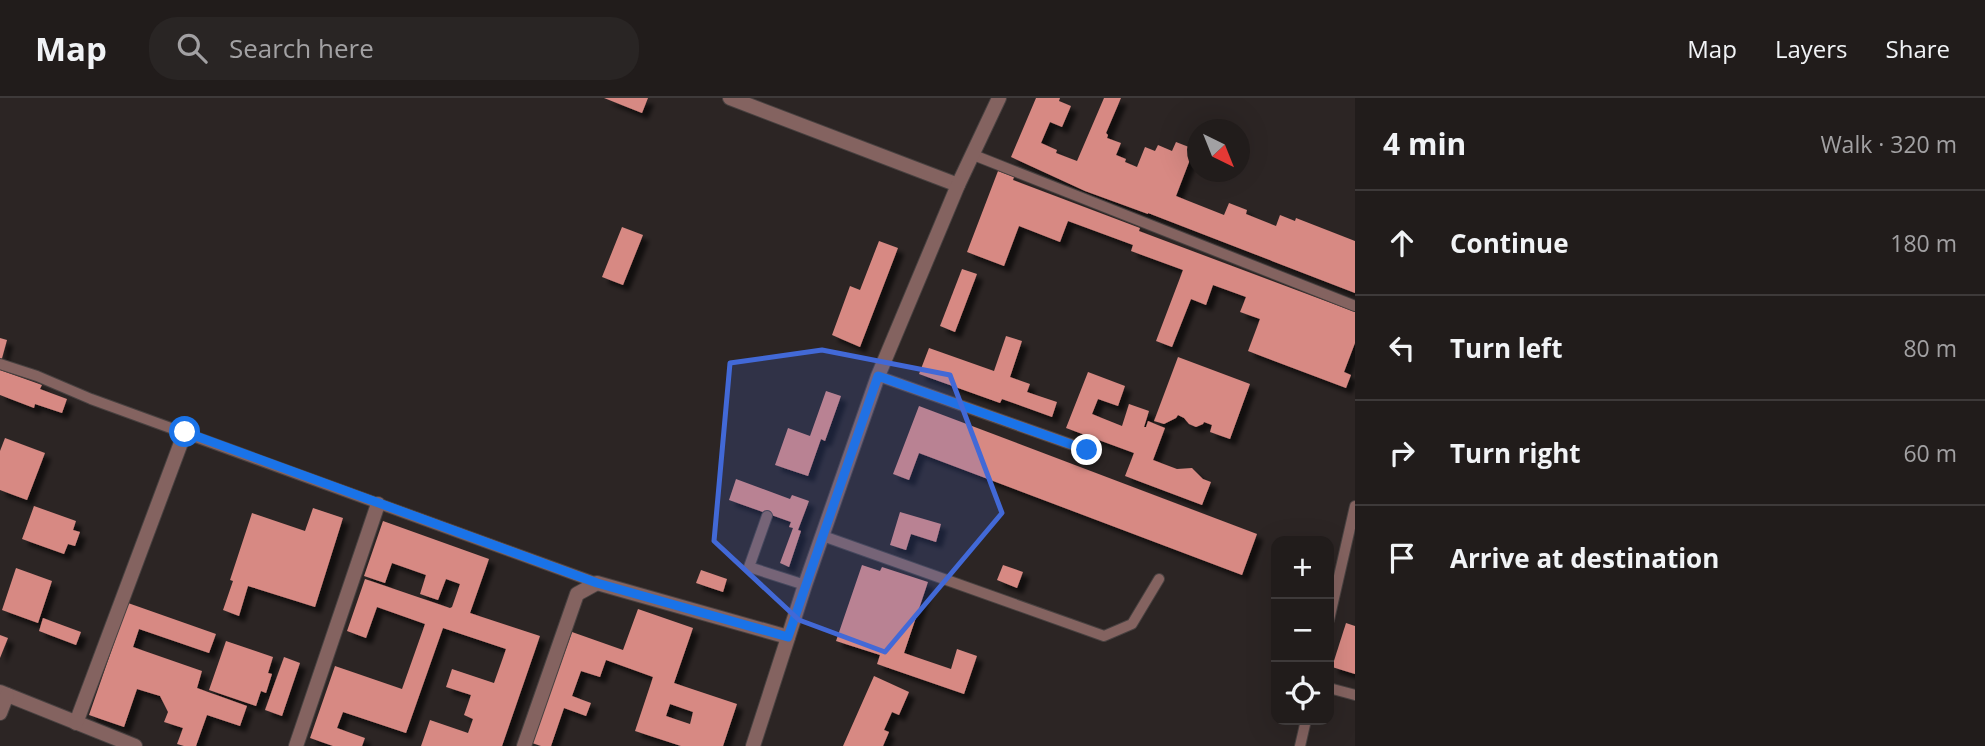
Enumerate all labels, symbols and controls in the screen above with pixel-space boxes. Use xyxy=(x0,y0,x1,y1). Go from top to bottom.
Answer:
search box xyxy=(149,17,639,80)
text: Map xyxy=(35,26,107,71)
icon: search xyxy=(173,29,211,67)
text: Search here xyxy=(229,30,374,66)
text: Map xyxy=(1687,32,1737,65)
text: Layers xyxy=(1775,32,1848,65)
text: Share xyxy=(1886,32,1950,65)
north arrow xyxy=(1187,119,1250,182)
text: 4 min xyxy=(1383,123,1466,164)
text: Walk · 320 m xyxy=(1820,128,1957,160)
icon: ahead xyxy=(1383,224,1421,262)
text: Continue xyxy=(1450,225,1569,261)
text: 180 m xyxy=(1890,227,1957,259)
icon: left xyxy=(1383,329,1421,367)
text: Turn left xyxy=(1450,330,1562,366)
text: 80 m xyxy=(1903,332,1957,364)
route start xyxy=(169,416,200,447)
route end xyxy=(1071,434,1102,465)
icon: right xyxy=(1383,434,1421,472)
text: Turn right xyxy=(1450,435,1581,471)
text: 60 m xyxy=(1903,437,1957,469)
map controls xyxy=(1271,536,1334,725)
button: + xyxy=(1271,536,1334,599)
icon: arrive xyxy=(1383,539,1421,577)
text: Arrive at destination xyxy=(1450,540,1719,576)
button: − xyxy=(1271,599,1334,662)
button: locate xyxy=(1271,662,1334,725)

